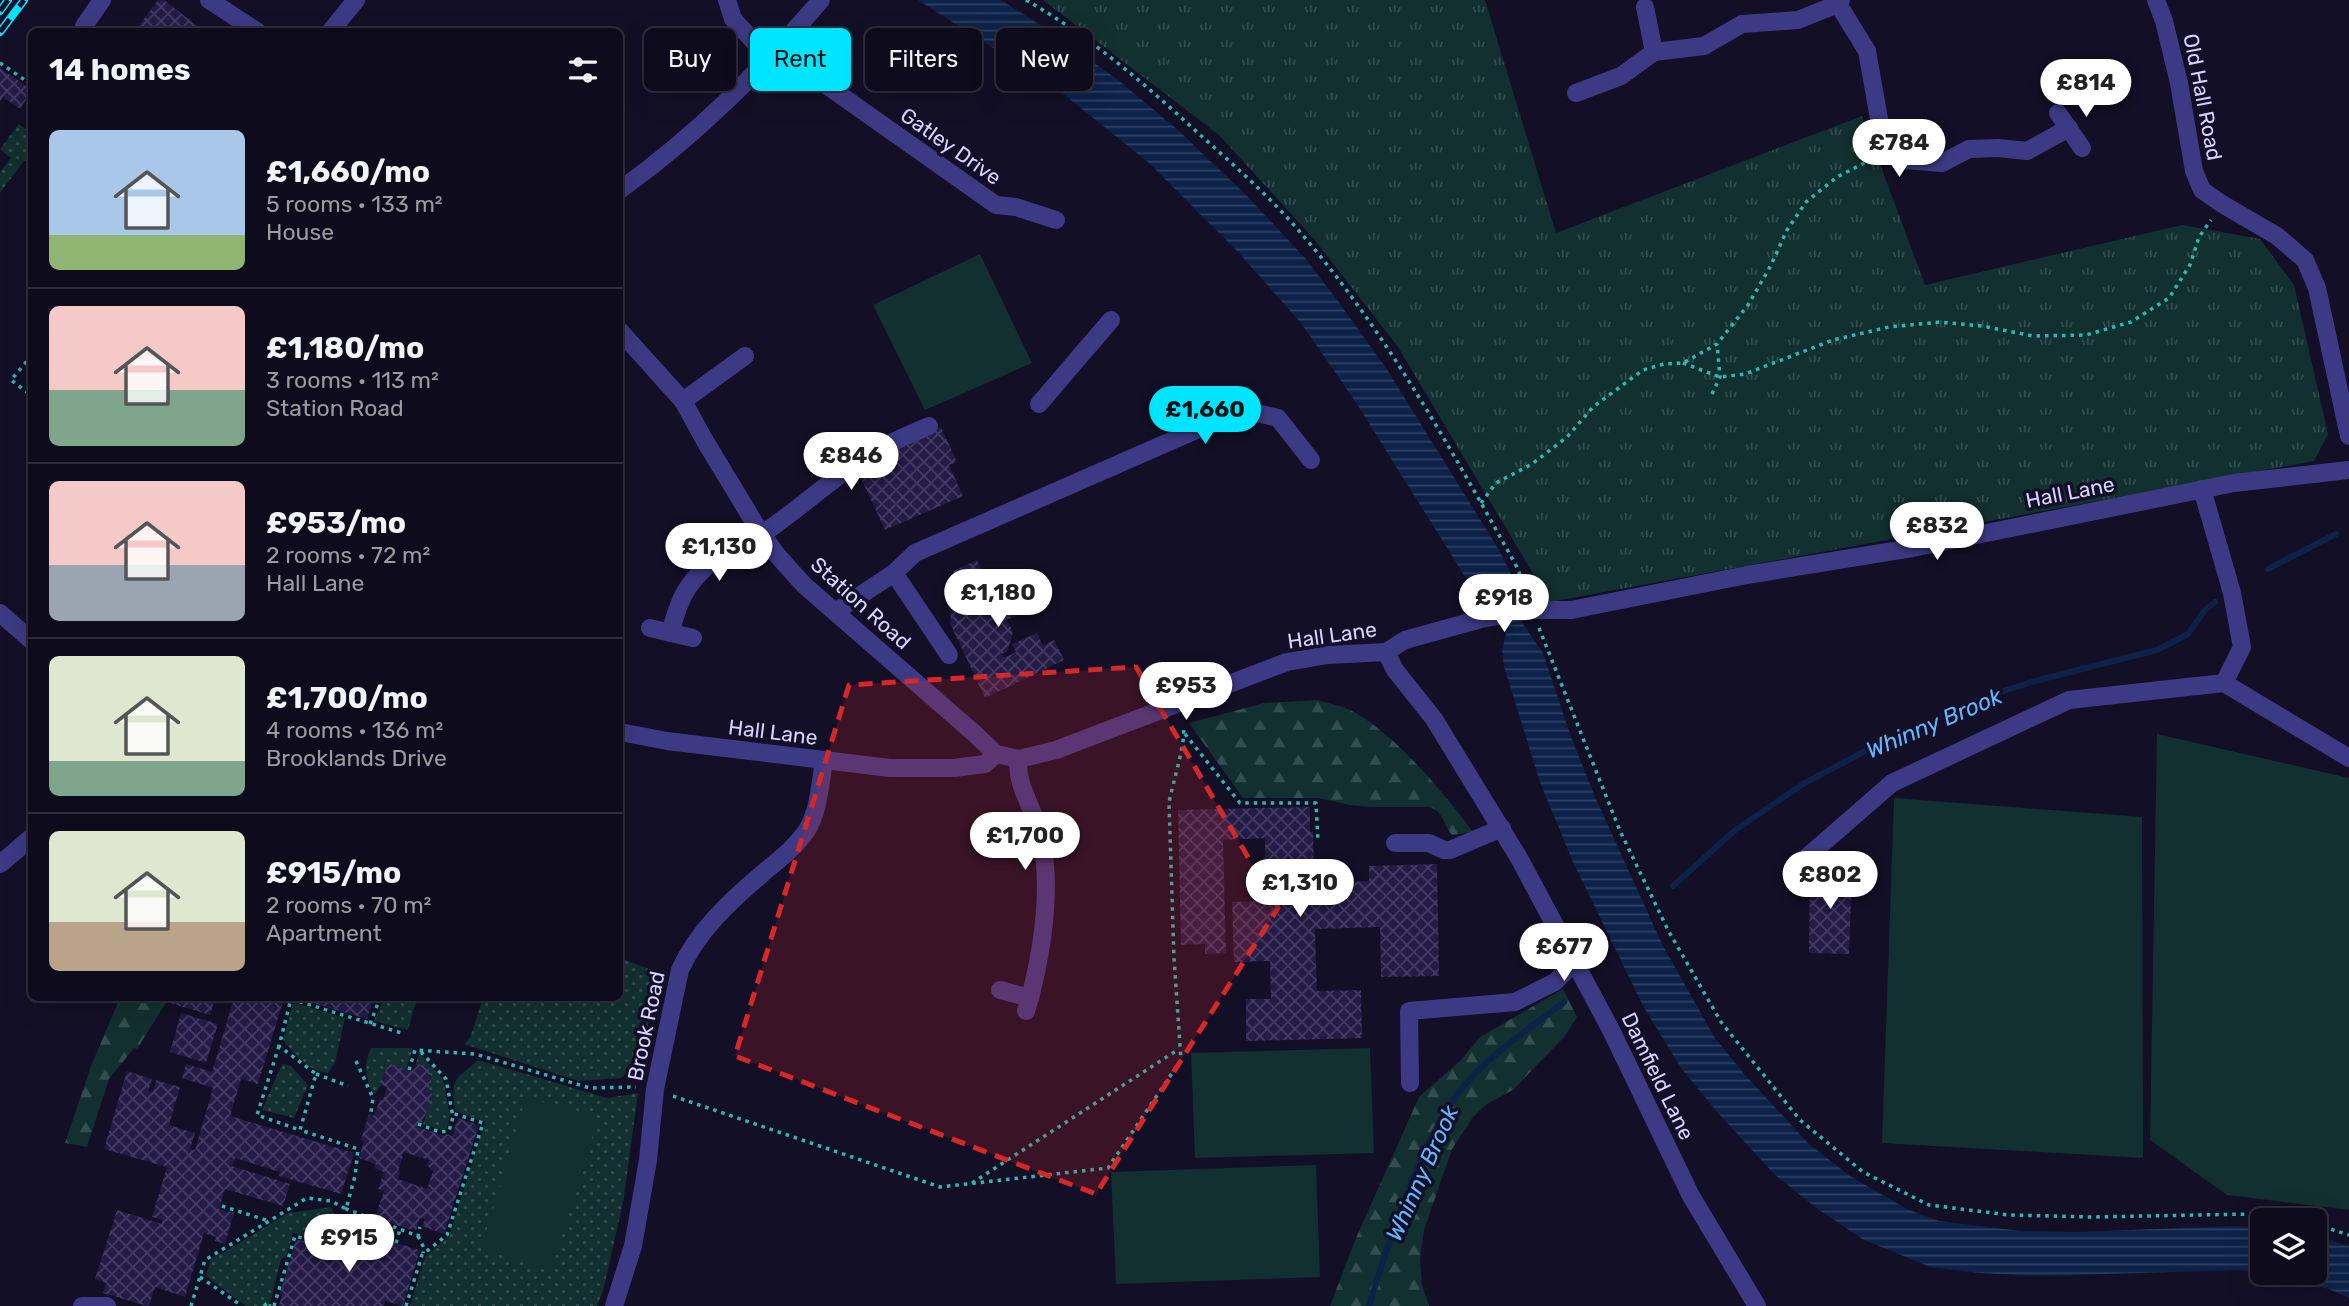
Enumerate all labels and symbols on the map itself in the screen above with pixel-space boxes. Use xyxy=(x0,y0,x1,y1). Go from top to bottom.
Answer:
street label: Old Hall Road xyxy=(2178,31,2228,163)
pin: £814 xyxy=(2045,60,2127,119)
street label: Gatley Drive xyxy=(896,102,1006,190)
pin: £784 xyxy=(1858,120,1940,179)
pin: £1,660 xyxy=(1148,386,1262,446)
pin: £846 xyxy=(810,433,892,492)
street label: Hall Lane xyxy=(2024,471,2116,513)
pin: £832 xyxy=(1896,503,1978,562)
pin: £1,130 xyxy=(662,524,776,583)
street label: Station Road xyxy=(806,552,916,654)
pin: £1,180 xyxy=(941,570,1055,629)
pin: £918 xyxy=(1463,574,1545,634)
street label: Hall Lane xyxy=(1286,616,1378,654)
pin: £953 xyxy=(1145,662,1227,722)
water label: Whinny Brook xyxy=(1862,681,2007,764)
street label: Hall Lane xyxy=(727,714,819,750)
pin: £1,700 xyxy=(968,812,1082,872)
pin: £802 xyxy=(1789,852,1871,911)
pin: £1,310 xyxy=(1243,860,1357,919)
pin: £677 xyxy=(1523,923,1605,983)
street label: Brook Road xyxy=(622,969,670,1083)
street label: Damfield Lane xyxy=(1616,1008,1700,1144)
water label: Whinny Brook xyxy=(1380,1100,1465,1245)
pin: £915 xyxy=(308,1214,390,1274)

